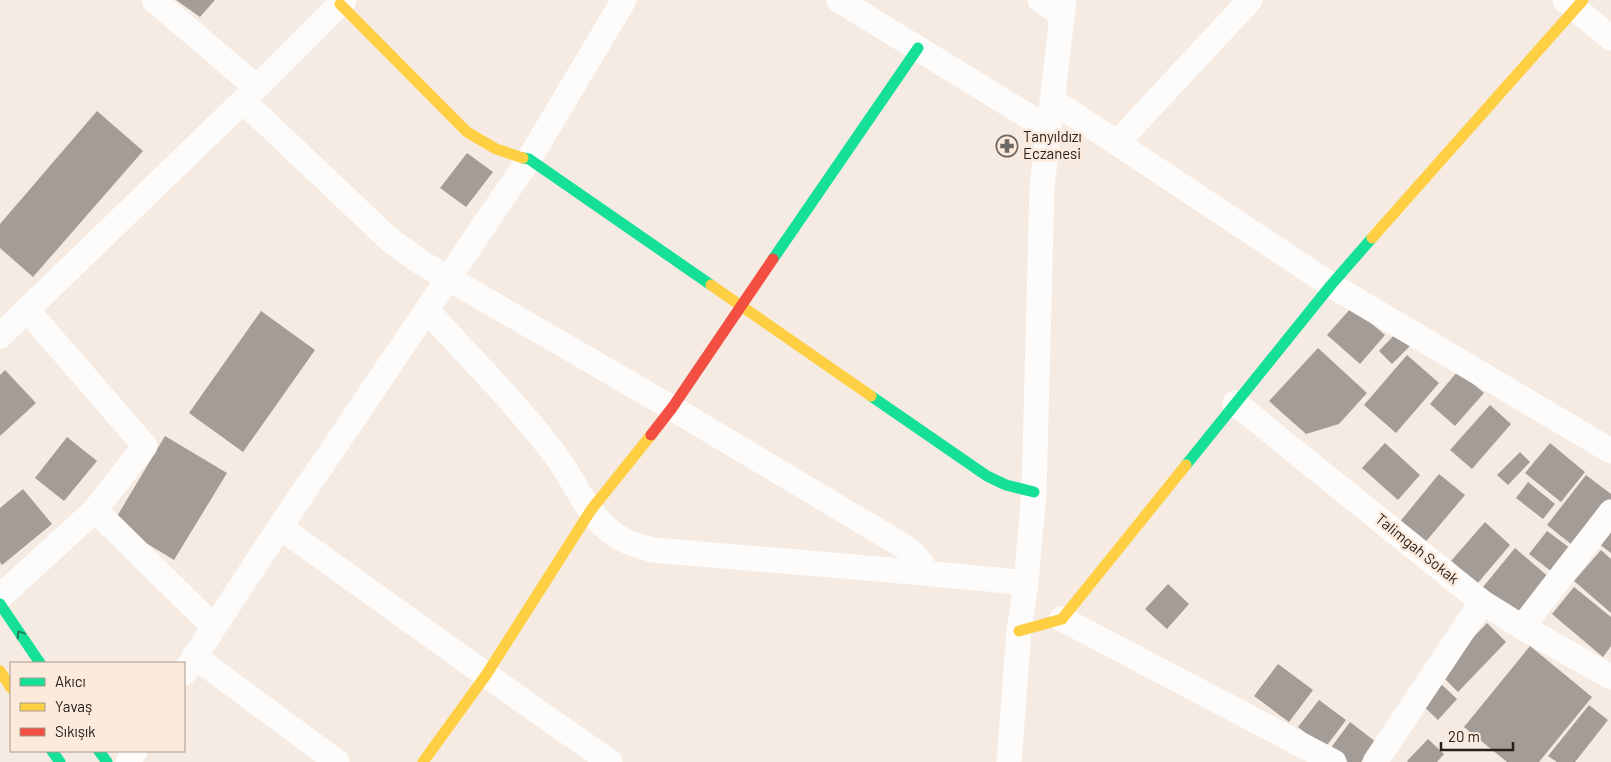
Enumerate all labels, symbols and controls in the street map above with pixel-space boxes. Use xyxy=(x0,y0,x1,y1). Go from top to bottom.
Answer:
place label: Tanyıldızı Eczanesi xyxy=(1023,127,1082,162)
pharmacy icon: Tanyıldızı Eczanesi xyxy=(995,134,1019,158)
street label: Talimgah Sokak xyxy=(1372,509,1463,588)
one-way arrow xyxy=(17,630,26,639)
legend xyxy=(10,662,185,752)
text: Akıcı xyxy=(55,672,86,690)
text: Yavaş xyxy=(55,697,92,715)
scale bar xyxy=(1441,720,1514,752)
text: Sıkışık xyxy=(55,722,96,740)
text: 20 m xyxy=(1448,727,1480,745)

